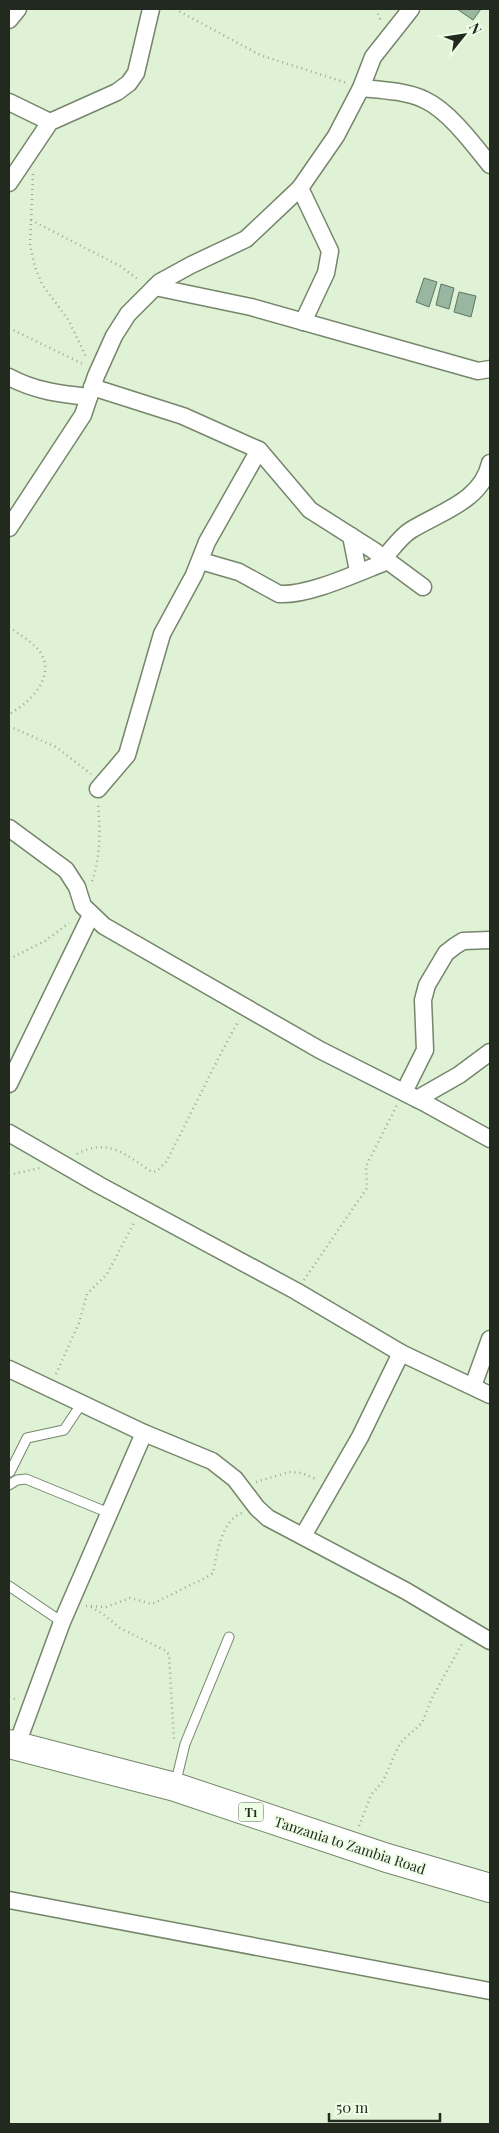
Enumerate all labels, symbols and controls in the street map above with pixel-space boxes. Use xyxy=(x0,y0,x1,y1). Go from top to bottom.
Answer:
north arrow xyxy=(439,10,489,60)
text: N xyxy=(465,19,486,37)
road number: T1 xyxy=(238,1802,264,1821)
street label: Tanzania to Zambia Road xyxy=(272,1812,428,1878)
scale bar xyxy=(329,2090,440,2122)
text: 50 m xyxy=(336,2097,369,2117)

